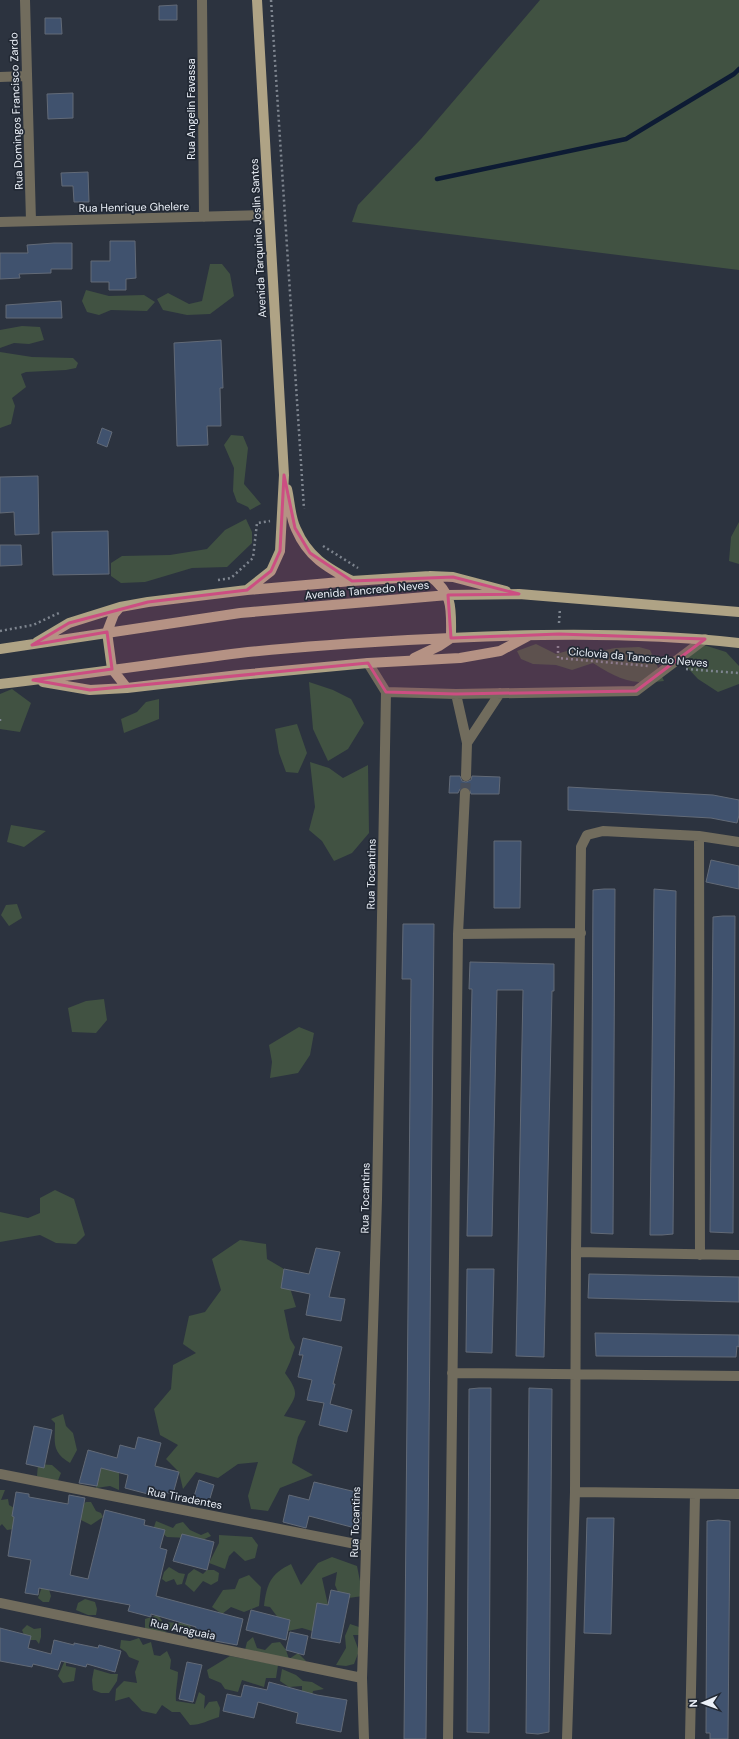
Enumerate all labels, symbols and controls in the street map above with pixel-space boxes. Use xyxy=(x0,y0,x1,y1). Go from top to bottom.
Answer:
street label: Rua Domingos Francisco Zardo xyxy=(6,32,26,190)
street label: Rua Angelin Favassa xyxy=(184,58,198,160)
street label: Avenida Tarquinio Joslin Santos xyxy=(247,158,269,318)
street label: Rua Henrique Ghelere xyxy=(79,199,189,215)
street label: Avenida Tancredo Neves xyxy=(304,578,430,602)
street label: Ciclovia da Tancredo Neves xyxy=(568,644,708,670)
street label: Rua Tocantins xyxy=(363,838,379,910)
street label: Rua Tocantins xyxy=(357,1162,373,1234)
street label: Rua Tiradentes xyxy=(146,1484,224,1512)
street label: Rua Tocantins xyxy=(347,1486,363,1558)
street label: Rua Araguaia xyxy=(149,1615,217,1643)
north arrow xyxy=(683,1683,723,1723)
text: N xyxy=(686,1699,700,1708)

